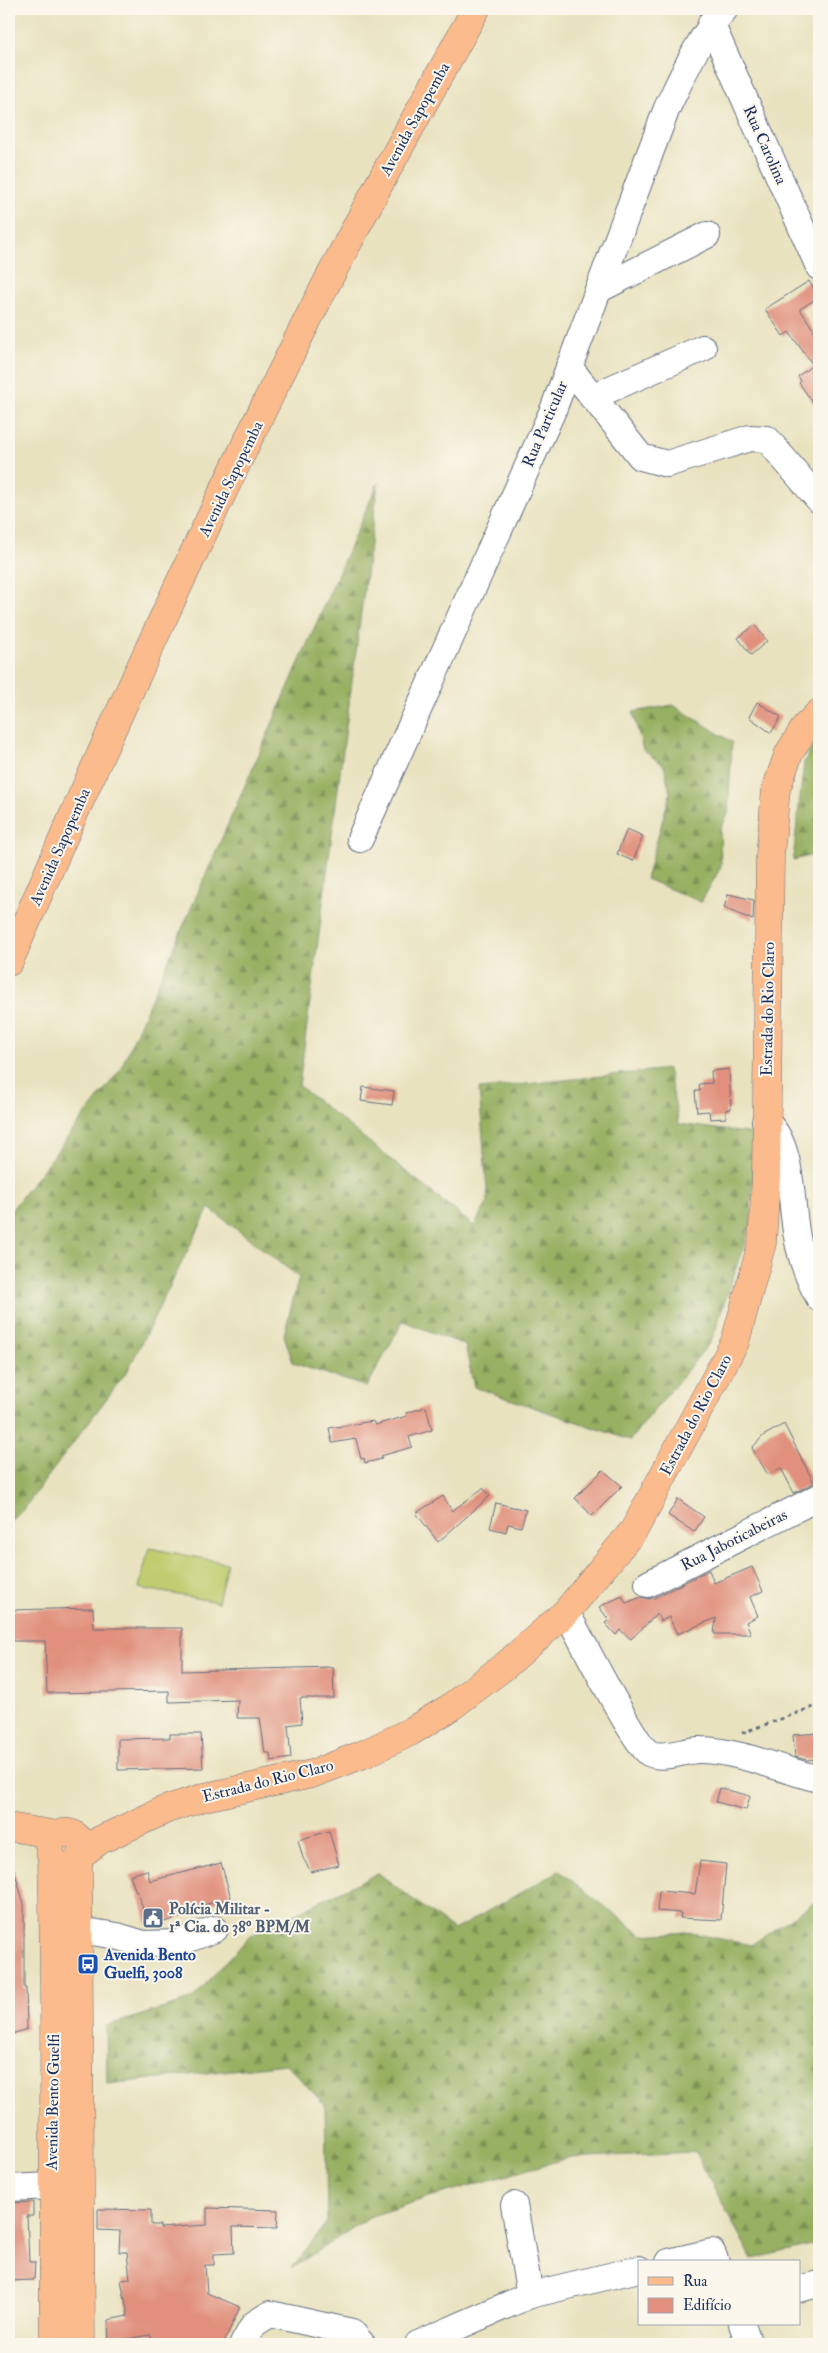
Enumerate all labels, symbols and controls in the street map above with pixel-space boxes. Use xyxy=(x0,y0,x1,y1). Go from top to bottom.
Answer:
street label: Avenida Sapopemba xyxy=(375,59,455,180)
street label: Rua Carolina xyxy=(739,102,791,188)
street label: Rua Particular xyxy=(518,378,572,470)
street label: Avenida Sapopemba xyxy=(194,417,269,541)
street label: Avenida Sapopemba xyxy=(25,785,96,910)
street label: Estrada do Rio Claro xyxy=(757,941,779,1076)
street label: Estrada do Rio Claro xyxy=(656,1351,736,1479)
street label: Rua Jaboticabeiras xyxy=(677,1505,791,1576)
street label: Estrada do Rio Claro xyxy=(200,1755,336,1807)
place label: Polícia Militar - 1ª Cia. do 38º BPM/M xyxy=(169,1899,310,1937)
public building icon: Polícia Militar - 1ª Cia. do 38º BPM/M xyxy=(141,1906,165,1930)
place label: Avenida Bento Guelfi, 3008 xyxy=(103,1945,196,1983)
bus stop icon: Avenida Bento Guelfi, 3008 xyxy=(76,1952,100,1976)
street label: Avenida Bento Guelfi xyxy=(42,2033,64,2171)
legend xyxy=(638,2260,800,2326)
text: Rua xyxy=(683,2272,708,2291)
text: Edifício xyxy=(683,2296,731,2315)

